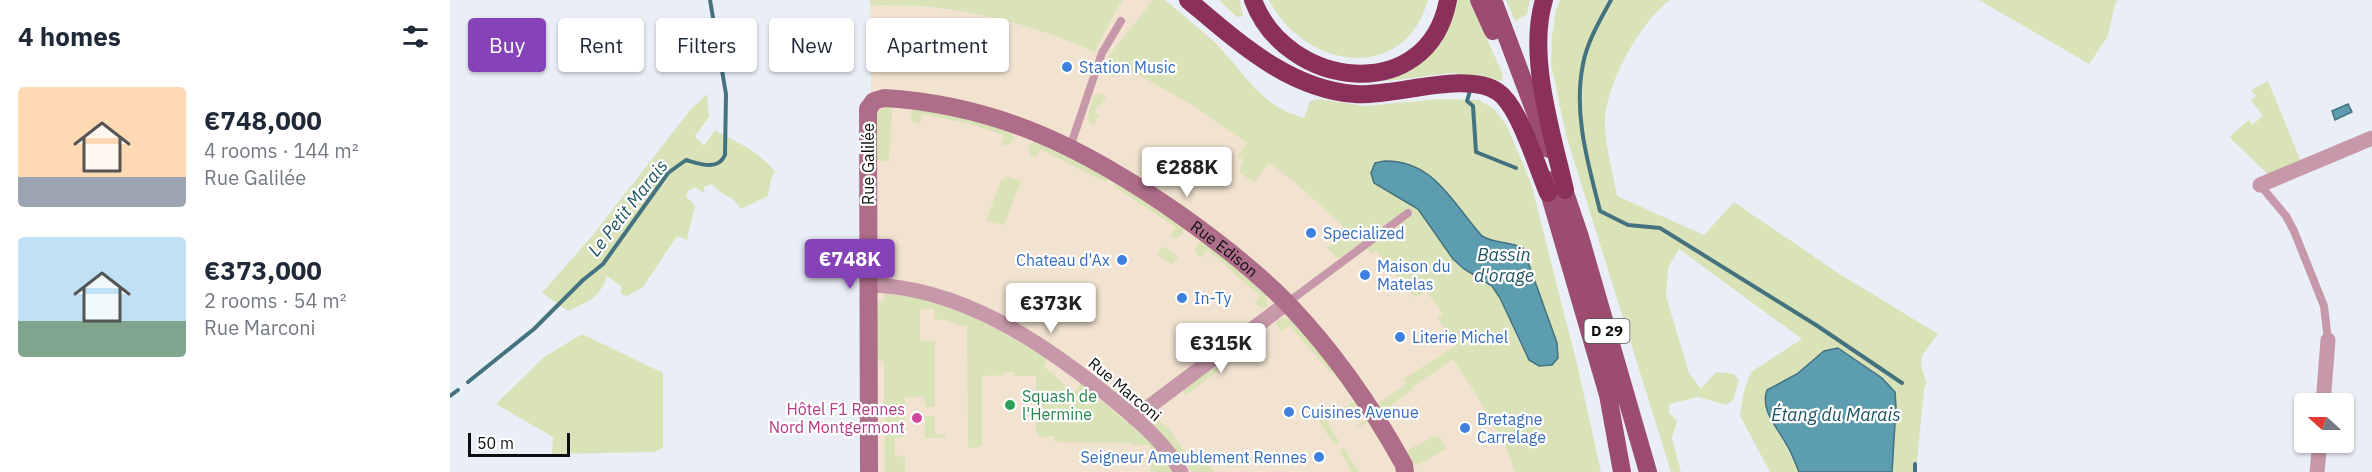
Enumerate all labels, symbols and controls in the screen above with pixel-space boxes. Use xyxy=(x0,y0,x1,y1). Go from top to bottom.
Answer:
chip: Buy xyxy=(468,18,546,72)
chip: Rent xyxy=(558,18,644,72)
chip: Filters xyxy=(656,18,757,72)
chip: New xyxy=(769,18,854,72)
chip: Apartment xyxy=(866,18,1009,72)
text: 4 homes xyxy=(18,19,121,53)
icon: filters xyxy=(399,20,432,53)
place label: Station Music xyxy=(1079,57,1176,77)
marker: Station Music xyxy=(1060,60,1074,74)
text: €748,000 xyxy=(204,103,322,137)
icon: home xyxy=(66,111,138,183)
street label: Rue Galilée xyxy=(858,123,878,205)
text: 4 rooms · 144 m² xyxy=(204,137,359,164)
pin: €288K xyxy=(1145,147,1229,198)
text: €288K xyxy=(1156,153,1218,180)
water label: Le Petit Marais xyxy=(583,155,673,261)
text: Rue Galilée xyxy=(204,164,306,191)
street label: Rue Edison xyxy=(1187,216,1262,281)
place label: Specialized xyxy=(1323,223,1405,243)
marker: Specialized xyxy=(1304,226,1318,240)
pin: €748K xyxy=(808,239,892,290)
water label: Bassin d'orage xyxy=(1474,243,1534,287)
text: €748K xyxy=(819,245,881,272)
place label: Chateau d'Ax xyxy=(1016,250,1110,270)
text: €373,000 xyxy=(204,253,322,287)
marker: Chateau d'Ax xyxy=(1115,253,1129,267)
place label: Maison du Matelas xyxy=(1377,256,1451,294)
icon: home xyxy=(66,261,138,333)
marker: Maison du Matelas xyxy=(1358,268,1372,282)
pin: €373K xyxy=(1009,283,1093,334)
text: 2 rooms · 54 m² xyxy=(204,287,347,314)
place label: In-Ty xyxy=(1194,288,1232,308)
text: €373K xyxy=(1020,289,1082,316)
marker: In-Ty xyxy=(1175,291,1189,305)
text: Rue Marconi xyxy=(204,314,316,341)
road number: D 29 xyxy=(1584,319,1630,343)
pin: €315K xyxy=(1179,323,1263,374)
place label: Literie Michel xyxy=(1412,327,1508,347)
text: €315K xyxy=(1190,329,1252,356)
marker: Literie Michel xyxy=(1393,330,1407,344)
street label: Rue Marconi xyxy=(1084,353,1166,425)
place label: Squash de l'Hermine xyxy=(1022,386,1097,424)
north arrow xyxy=(2294,393,2354,453)
map controls xyxy=(2294,393,2354,453)
marker: Squash de l'Hermine xyxy=(1003,398,1017,412)
place label: Hôtel F1 Rennes Nord Montgermont xyxy=(769,399,905,437)
place label: Cuisines Avenue xyxy=(1301,402,1419,422)
water label: Étang du Marais xyxy=(1771,403,1901,426)
marker: Cuisines Avenue xyxy=(1282,405,1296,419)
place label: Bretagne Carrelage xyxy=(1477,409,1546,447)
marker: Hôtel F1 Rennes Nord Montgermont xyxy=(910,411,924,425)
marker: Bretagne Carrelage xyxy=(1458,421,1472,435)
scale bar xyxy=(468,430,570,458)
text: 50 m xyxy=(477,433,514,453)
place label: Seigneur Ameublement Rennes xyxy=(1081,447,1307,467)
marker: Seigneur Ameublement Rennes xyxy=(1312,450,1326,464)

